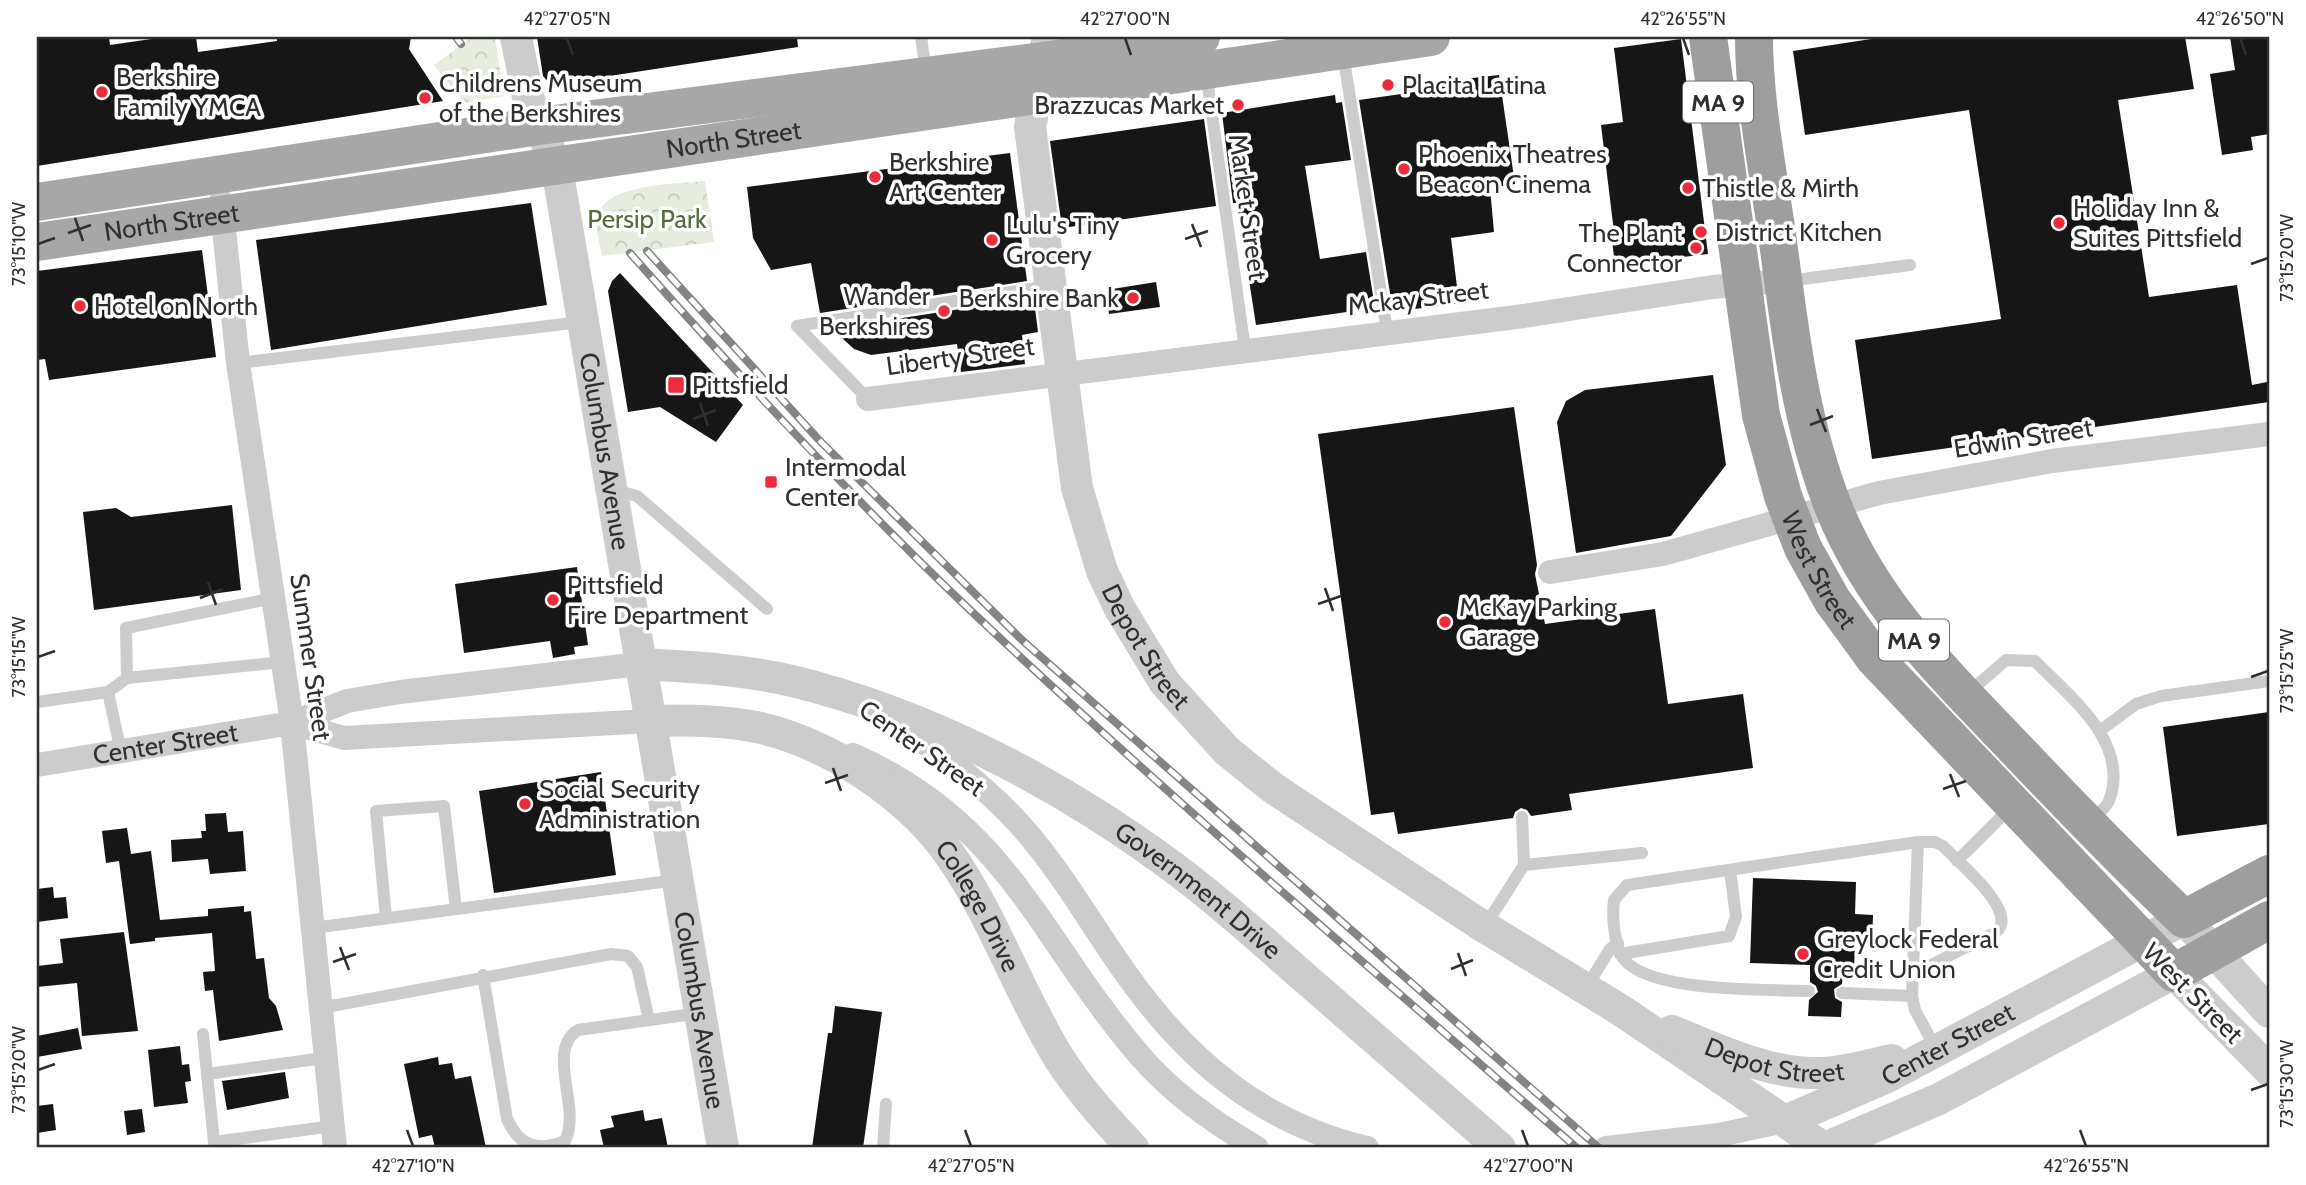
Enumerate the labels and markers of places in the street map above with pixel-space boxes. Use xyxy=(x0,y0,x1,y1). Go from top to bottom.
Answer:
place label: Berkshire Family YMCA xyxy=(116,61,261,123)
place label: Childrens Museum of the Berkshires xyxy=(439,67,642,129)
place label: Placita Latina xyxy=(1402,69,1547,101)
marker: Placita Latina xyxy=(1380,77,1396,93)
marker: Berkshire Family YMCA xyxy=(94,84,110,100)
place label: Brazzucas Market xyxy=(1034,89,1224,121)
marker: Childrens Museum of the Berkshires xyxy=(417,90,433,106)
marker: Brazzucas Market xyxy=(1230,97,1246,113)
place label: Phoenix Theatres Beacon Cinema xyxy=(1418,138,1607,200)
place label: Berkshire Art Center xyxy=(889,146,1002,208)
marker: Phoenix Theatres Beacon Cinema xyxy=(1396,161,1412,177)
marker: Berkshire Art Center xyxy=(867,169,883,185)
place label: Thistle & Mirth xyxy=(1702,172,1859,204)
marker: Thistle & Mirth xyxy=(1680,180,1696,196)
place label: Holiday Inn & Suites Pittsfield xyxy=(2073,192,2242,254)
place label: Lulu's Tiny Grocery xyxy=(1006,209,1119,271)
marker: Holiday Inn & Suites Pittsfield xyxy=(2051,215,2067,231)
place label: District Kitchen xyxy=(1715,216,1882,248)
place label: The Plant Connector xyxy=(1567,217,1683,279)
marker: District Kitchen xyxy=(1693,224,1709,240)
marker: Lulu's Tiny Grocery xyxy=(984,232,1000,248)
marker: The Plant Connector xyxy=(1688,240,1704,256)
place label: Wander Berkshires xyxy=(819,280,931,342)
place label: Berkshire Bank xyxy=(959,282,1119,314)
place label: Hotel on North xyxy=(94,290,258,322)
marker: Berkshire Bank xyxy=(1125,290,1141,306)
marker: Hotel on North xyxy=(72,298,88,314)
marker: Wander Berkshires xyxy=(936,303,952,319)
place label: Pittsfield xyxy=(692,369,788,401)
marker: Pittsfield xyxy=(666,375,686,395)
place label: Intermodal Center xyxy=(785,451,906,513)
marker: Intermodal Center xyxy=(763,474,779,490)
place label: Pittsfield Fire Department xyxy=(567,569,748,631)
place label: McKay Parking Garage xyxy=(1459,591,1618,653)
marker: Pittsfield Fire Department xyxy=(545,592,561,608)
marker: McKay Parking Garage xyxy=(1437,614,1453,630)
place label: Social Security Administration xyxy=(539,773,700,835)
marker: Social Security Administration xyxy=(517,796,533,812)
place label: Greylock Federal Credit Union xyxy=(1817,923,1998,985)
marker: Greylock Federal Credit Union xyxy=(1795,946,1811,962)

